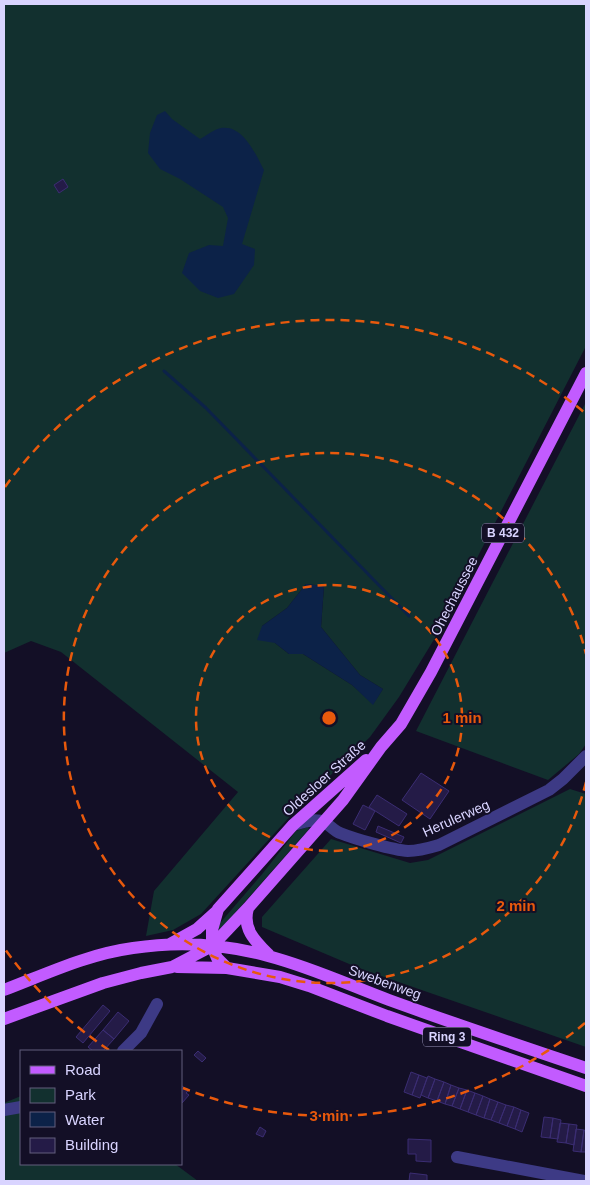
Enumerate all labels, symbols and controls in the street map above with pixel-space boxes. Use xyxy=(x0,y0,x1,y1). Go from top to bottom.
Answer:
road number: B 432 xyxy=(482,524,524,542)
street label: Ohechaussee xyxy=(427,554,481,638)
centre of rings xyxy=(320,709,338,727)
text: 1 min xyxy=(442,709,482,726)
street label: Oldesloer Straße xyxy=(279,737,369,819)
street label: Herulerweg xyxy=(420,796,492,840)
text: 2 min xyxy=(496,897,536,914)
street label: Swebenweg xyxy=(346,961,424,1003)
road number: Ring 3 xyxy=(423,1028,471,1046)
legend xyxy=(20,1050,182,1165)
text: Road xyxy=(65,1061,101,1078)
text: Park xyxy=(65,1086,96,1103)
text: 3 min xyxy=(309,1107,349,1124)
text: Water xyxy=(65,1111,104,1128)
text: Building xyxy=(65,1136,118,1153)

